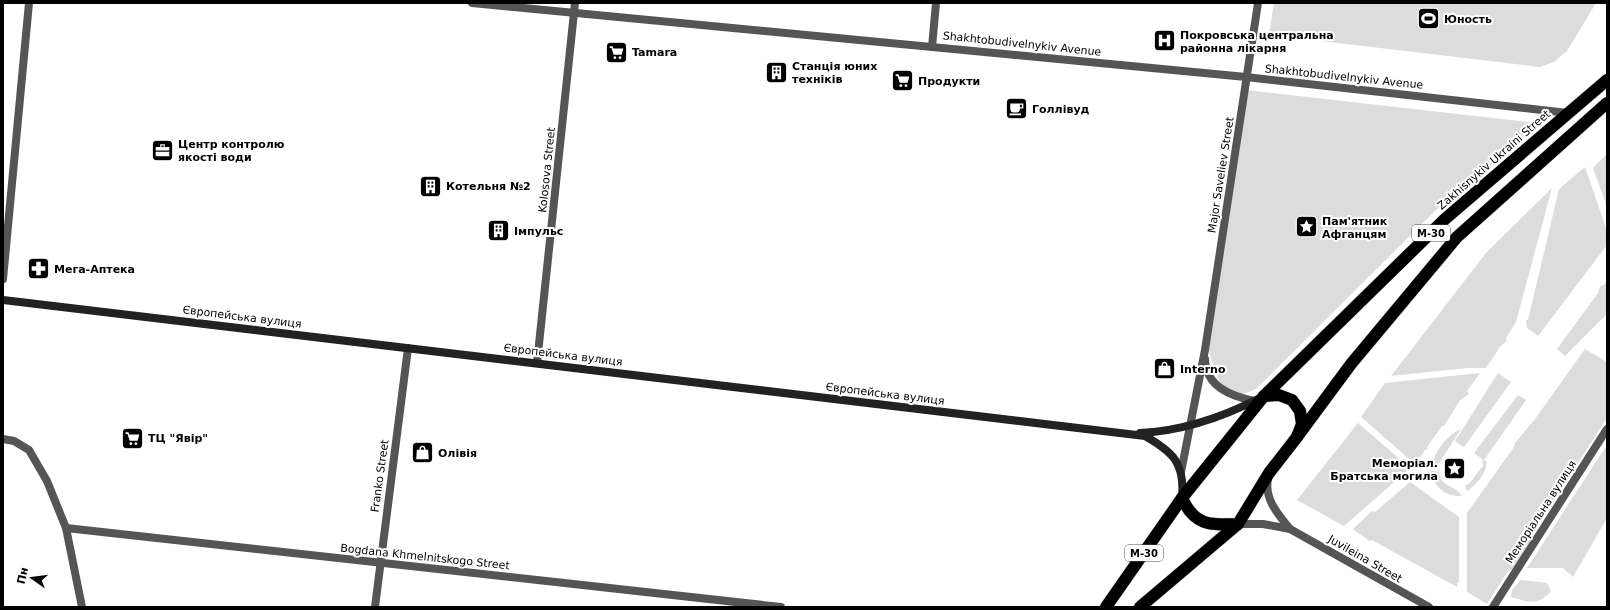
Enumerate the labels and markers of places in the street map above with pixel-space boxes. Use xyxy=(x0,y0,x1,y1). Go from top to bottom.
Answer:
sports icon: Юность xyxy=(1416,6,1442,32)
place label: Юность xyxy=(1444,13,1492,26)
hospital icon: Покровська центральна районна лікарня xyxy=(1152,28,1178,54)
place label: Покровська центральна районна лікарня xyxy=(1180,29,1334,55)
supermarket icon: Tamara xyxy=(604,39,630,65)
place label: Tamara xyxy=(632,46,677,59)
building icon: Станція юних техніків xyxy=(763,59,789,85)
place label: Станція юних техніків xyxy=(792,60,877,86)
supermarket icon: Продукти xyxy=(889,68,915,94)
place label: Продукти xyxy=(918,75,980,88)
cafe icon: Голлівуд xyxy=(1004,96,1030,122)
place label: Голлівуд xyxy=(1032,103,1090,116)
office icon: Центр контролю якості води xyxy=(150,137,176,163)
place label: Центр контролю якості води xyxy=(178,138,285,164)
building icon: Котельня №2 xyxy=(417,173,443,199)
place label: Котельня №2 xyxy=(446,180,531,193)
place icon: Пам'ятник Афганцям xyxy=(1294,214,1320,240)
place label: Пам'ятник Афганцям xyxy=(1322,215,1388,241)
building icon: Імпульс xyxy=(486,218,512,244)
place label: Імпульс xyxy=(514,225,563,238)
pharmacy icon: Мега-Аптека xyxy=(26,256,52,282)
place label: Мега-Аптека xyxy=(54,263,135,276)
shop icon: Interno xyxy=(1151,356,1177,382)
place label: Interno xyxy=(1180,363,1226,376)
supermarket icon: ТЦ "Явір" xyxy=(120,425,146,451)
place label: ТЦ "Явір" xyxy=(148,432,208,445)
shop icon: Олівія xyxy=(409,440,435,466)
place label: Олівія xyxy=(438,447,477,460)
place icon: Меморіал. Братська могила xyxy=(1441,456,1467,482)
place label: Меморіал. Братська могила xyxy=(1330,457,1438,483)

